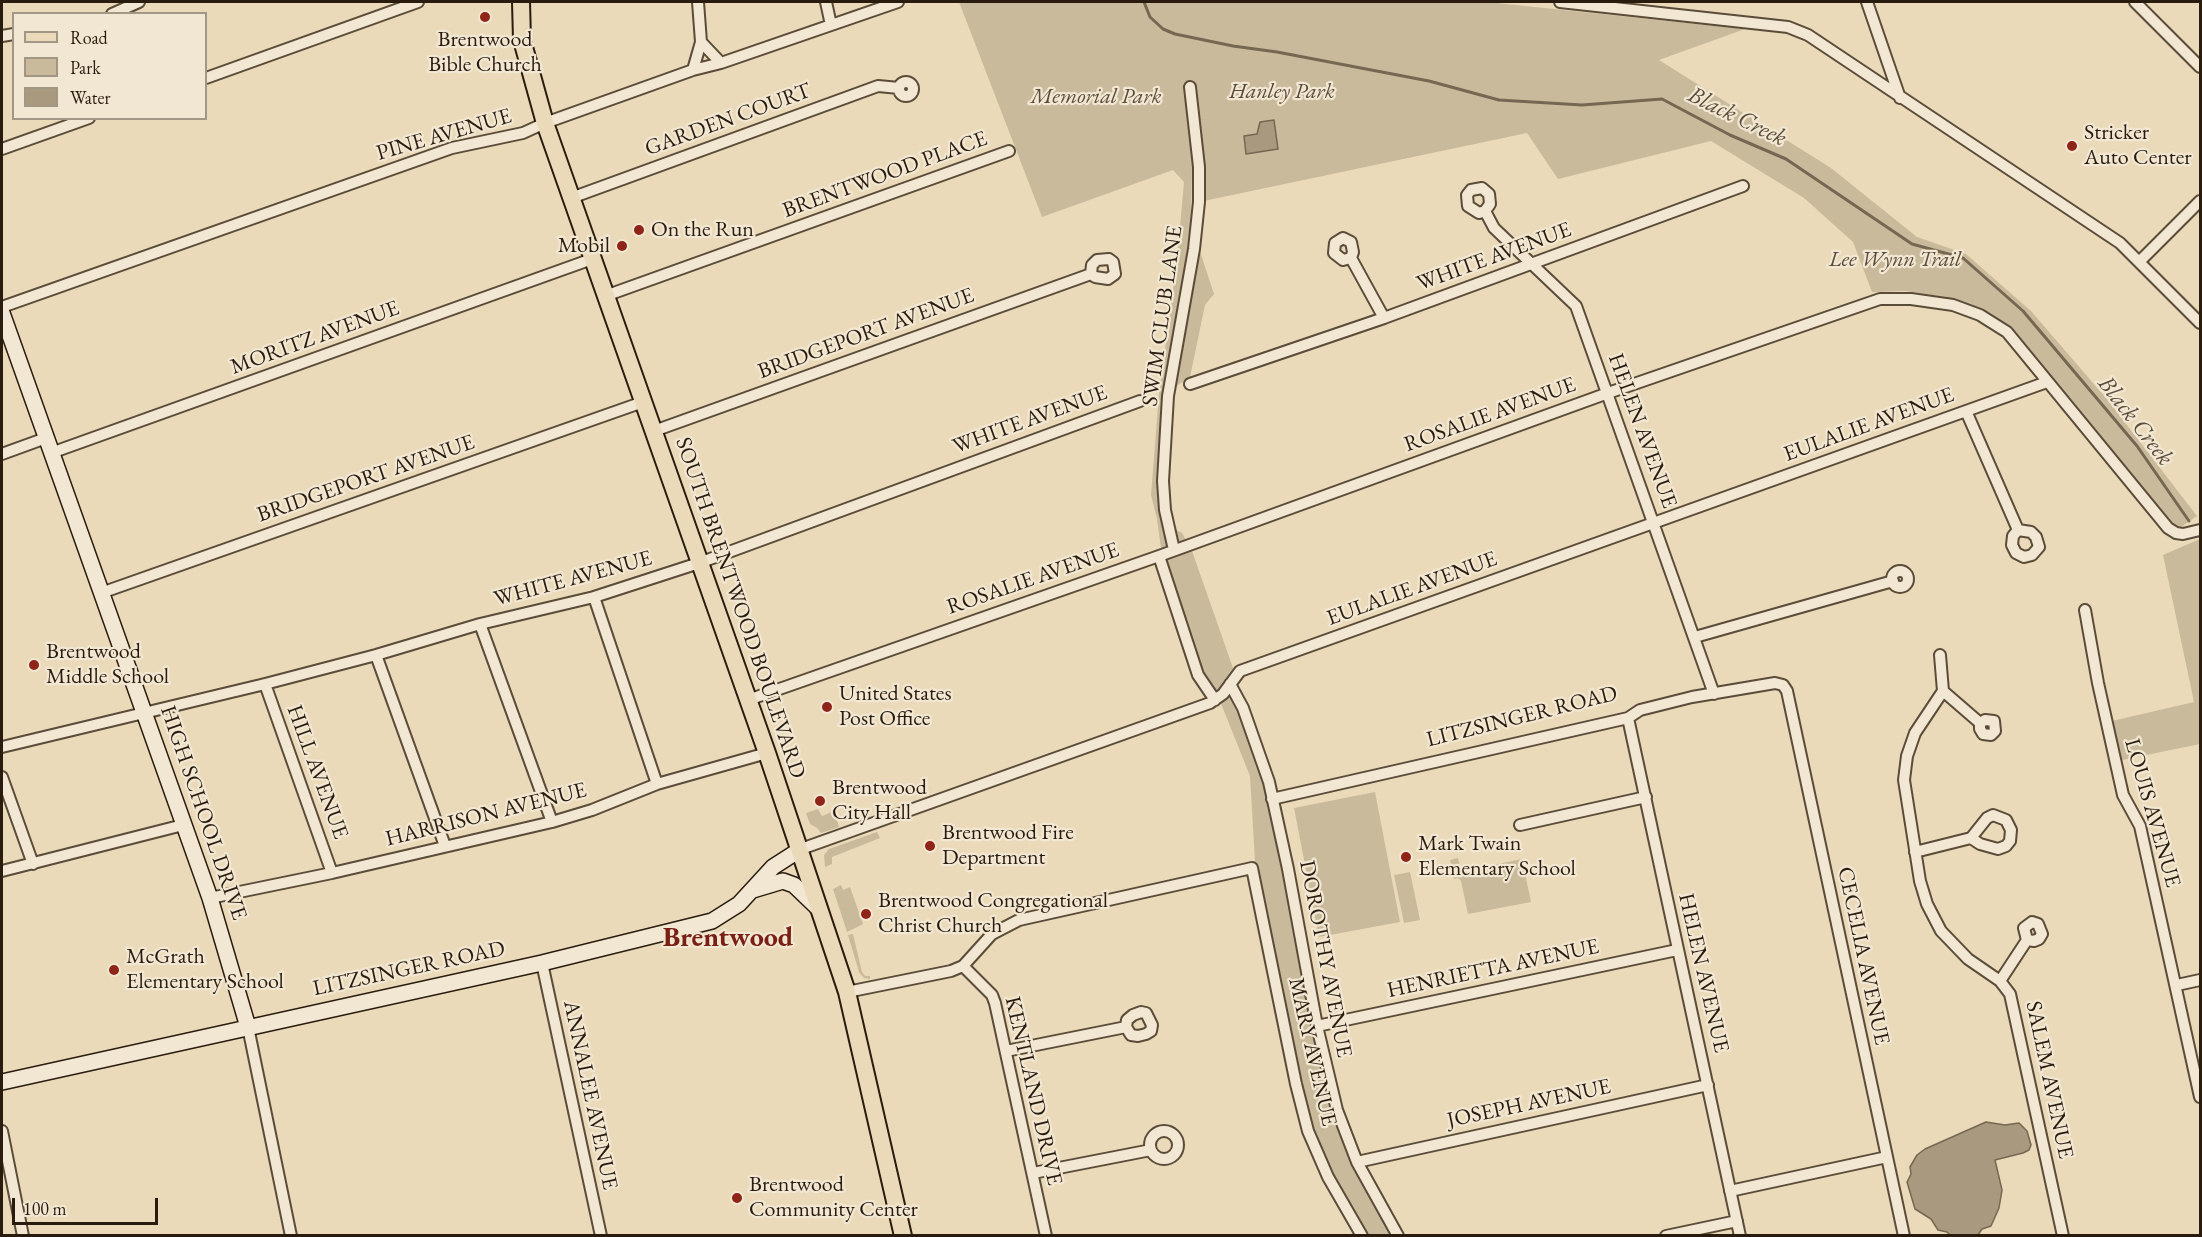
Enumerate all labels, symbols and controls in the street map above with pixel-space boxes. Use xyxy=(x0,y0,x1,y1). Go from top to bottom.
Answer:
marker: Brentwood Bible Church xyxy=(478,10,492,24)
legend xyxy=(12,12,207,120)
text: Road xyxy=(70,26,108,49)
place label: Brentwood Bible Church xyxy=(428,27,542,78)
text: Park xyxy=(70,56,101,79)
street label: GARDEN COURT xyxy=(641,78,815,162)
park label: Hanley Park xyxy=(1229,79,1335,105)
water label: Black Creek xyxy=(1683,81,1791,153)
park label: Memorial Park xyxy=(1030,84,1162,110)
text: Water xyxy=(70,86,111,109)
street label: PINE AVENUE xyxy=(373,103,515,167)
place label: Stricker Auto Center xyxy=(2084,120,2192,172)
street label: BRENTWOOD PLACE xyxy=(779,126,991,224)
marker: Stricker Auto Center xyxy=(2065,139,2079,153)
place label: On the Run xyxy=(651,217,754,243)
street label: WHITE AVENUE xyxy=(1413,217,1575,297)
marker: On the Run xyxy=(632,223,646,237)
street label: SWIM CLUB LANE xyxy=(1137,224,1189,408)
place label: Mobil xyxy=(558,233,610,259)
marker: Mobil xyxy=(615,239,629,253)
park label: Lee Wynn Trail xyxy=(1829,247,1961,273)
street label: BRIDGEPORT AVENUE xyxy=(754,283,978,385)
street label: MORITZ AVENUE xyxy=(227,295,403,381)
street label: HELEN AVENUE xyxy=(1602,350,1682,512)
water label: Black Creek xyxy=(2091,370,2179,472)
street label: ROSALIE AVENUE xyxy=(1401,372,1579,458)
street label: WHITE AVENUE xyxy=(949,380,1111,460)
street label: EULALIE AVENUE xyxy=(1780,382,1958,468)
street label: BRIDGEPORT AVENUE xyxy=(254,429,478,529)
street label: SOUTH BRENTWOOD BOULEVARD xyxy=(669,434,811,782)
street label: ROSALIE AVENUE xyxy=(943,537,1123,621)
street label: WHITE AVENUE xyxy=(491,545,655,613)
street label: EULALIE AVENUE xyxy=(1323,546,1501,632)
place label: Brentwood Middle School xyxy=(46,639,169,690)
marker: Brentwood Middle School xyxy=(27,658,41,672)
place label: United States Post Office xyxy=(839,681,952,732)
street label: LITZSINGER ROAD xyxy=(1424,681,1620,753)
marker: United States Post Office xyxy=(820,700,834,714)
street label: HILL AVENUE xyxy=(281,701,353,843)
street label: HIGH SCHOOL DRIVE xyxy=(154,702,252,924)
street label: LOUIS AVENUE xyxy=(2118,736,2186,890)
place label: Brentwood City Hall xyxy=(832,775,927,826)
street label: HARRISON AVENUE xyxy=(383,777,589,853)
marker: Brentwood City Hall xyxy=(813,794,827,808)
place label: Brentwood Fire Department xyxy=(942,820,1074,872)
place label: Mark Twain Elementary School xyxy=(1418,831,1576,882)
marker: Brentwood Fire Department xyxy=(923,839,937,853)
marker: Mark Twain Elementary School xyxy=(1399,850,1413,864)
street label: DOROTHY AVENUE xyxy=(1293,858,1357,1060)
street label: CECELIA AVENUE xyxy=(1831,865,1895,1047)
place label: Brentwood Congregational Christ Church xyxy=(878,888,1108,939)
street label: HELEN AVENUE xyxy=(1672,891,1734,1055)
marker: Brentwood Congregational Christ Church xyxy=(859,907,873,921)
district label: Brentwood xyxy=(663,921,793,955)
street label: HENRIETTA AVENUE xyxy=(1385,934,1601,1004)
street label: LITZSINGER ROAD xyxy=(311,936,507,1002)
place label: McGrath Elementary School xyxy=(126,944,284,996)
marker: McGrath Elementary School xyxy=(107,963,121,977)
street label: MARY AVENUE xyxy=(1282,975,1342,1129)
street label: KENTLAND DRIVE xyxy=(998,994,1068,1188)
street label: ANNALEE AVENUE xyxy=(557,998,623,1192)
street label: SALEM AVENUE xyxy=(2019,999,2079,1161)
street label: JOSEPH AVENUE xyxy=(1445,1074,1613,1134)
place label: Brentwood Community Center xyxy=(749,1172,918,1224)
scale bar xyxy=(15,1186,160,1224)
marker: Brentwood Community Center xyxy=(730,1191,744,1205)
text: 100 m xyxy=(23,1197,67,1220)

